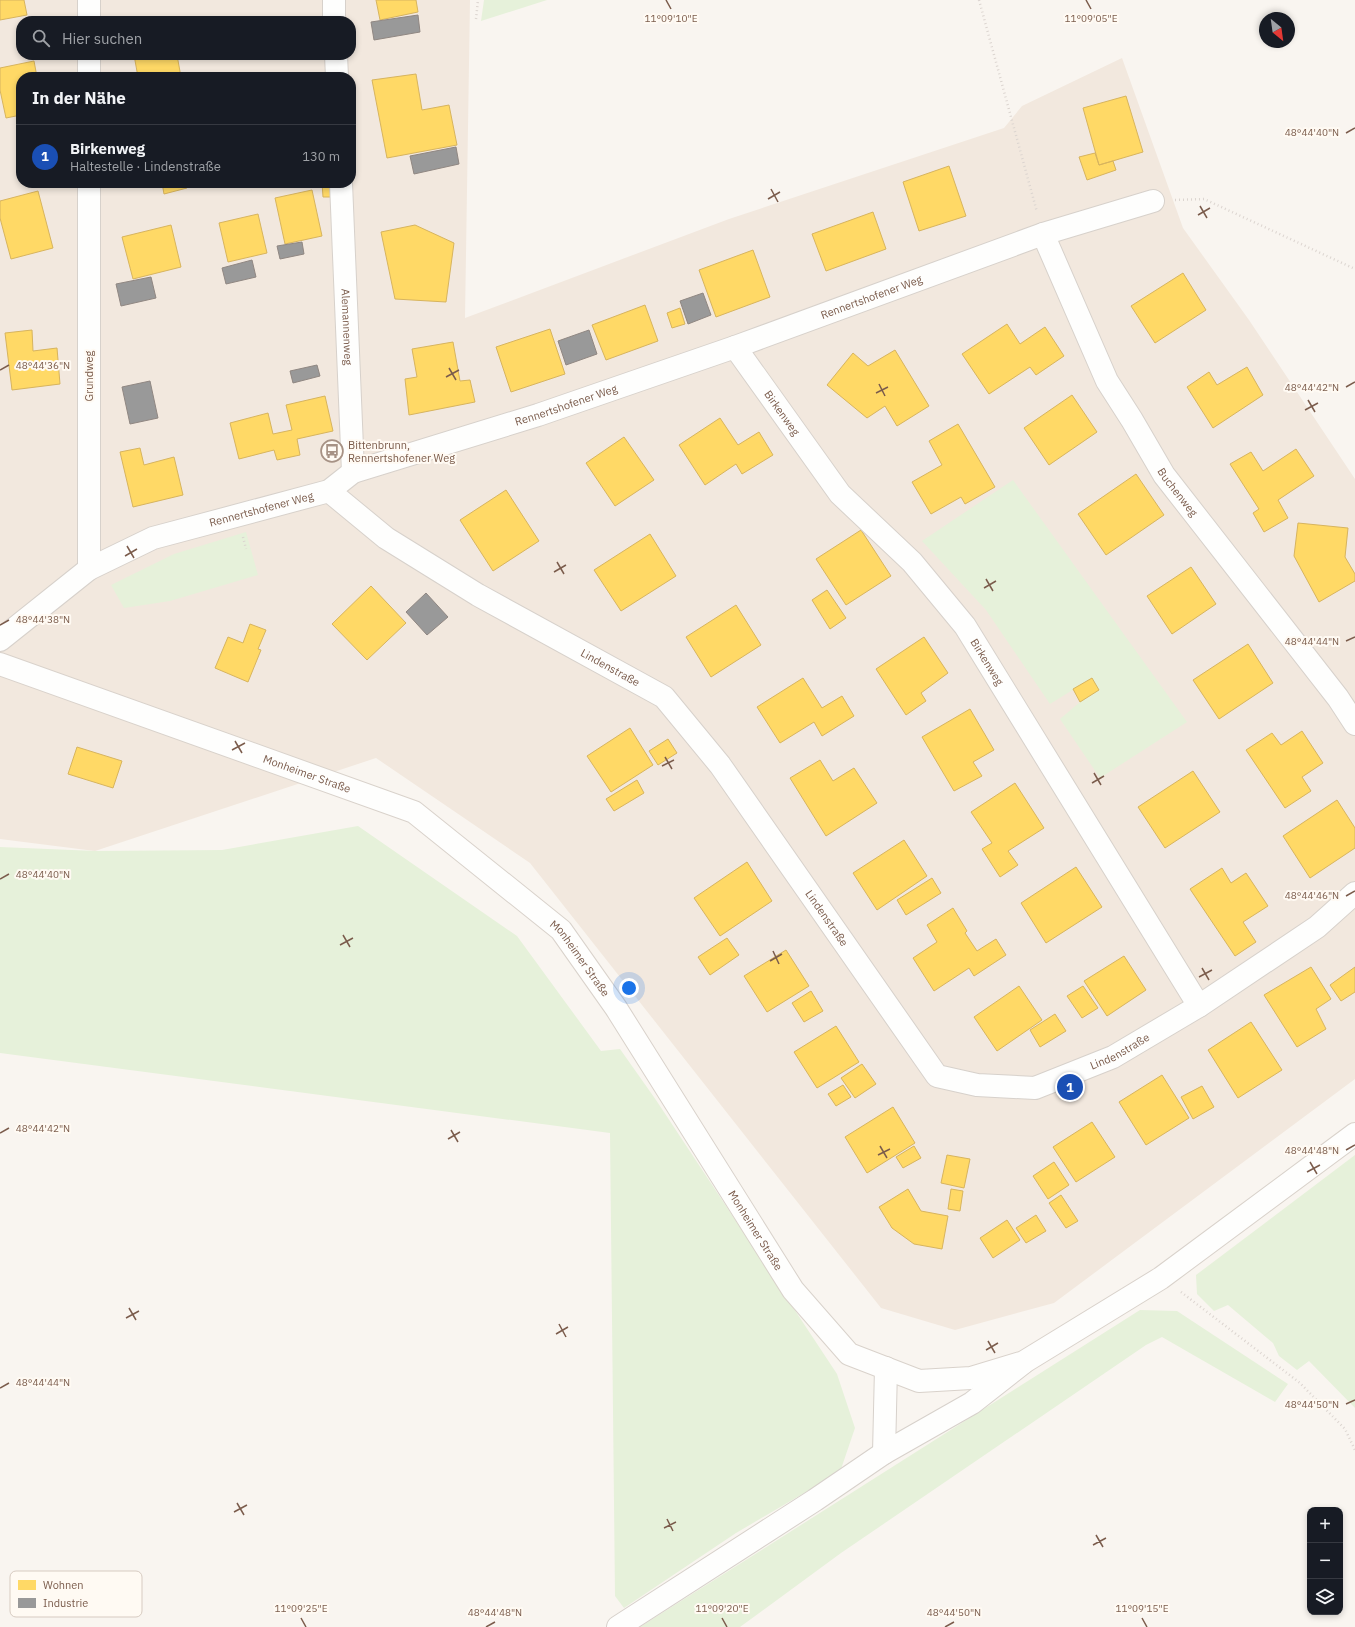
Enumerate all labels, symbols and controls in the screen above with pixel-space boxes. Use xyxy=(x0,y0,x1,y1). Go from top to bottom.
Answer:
text: 11°09'10"E xyxy=(644,12,698,25)
text: 11°09'05"E xyxy=(1064,12,1118,25)
north arrow xyxy=(1259,12,1295,48)
search box xyxy=(16,16,356,60)
icon: search xyxy=(30,27,52,49)
text: Hier suchen xyxy=(62,29,142,48)
text: In der Nähe xyxy=(32,87,126,109)
text: 48°44'40"N xyxy=(1285,126,1339,139)
text: Birkenweg xyxy=(70,139,145,158)
text: 1 xyxy=(41,148,49,165)
text: 130 m xyxy=(302,148,340,165)
text: Haltestelle · Lindenstraße xyxy=(70,158,221,175)
street label: Rennertshofener Weg xyxy=(819,272,924,322)
street label: Alemannenweg xyxy=(338,288,356,366)
street label: Grundweg xyxy=(82,350,96,401)
text: 48°44'36"N xyxy=(16,359,70,372)
street label: Rennertshofener Weg xyxy=(513,381,619,429)
text: 48°44'42"N xyxy=(1285,381,1339,394)
street label: Birkenweg xyxy=(761,388,803,438)
bus stop icon: Bittenbrunn, Rennertshofener Weg xyxy=(319,438,345,464)
place label: Bittenbrunn, Rennertshofener Weg xyxy=(348,438,455,465)
street label: Buchenweg xyxy=(1154,465,1201,519)
street label: Rennertshofener Weg xyxy=(208,488,315,530)
text: 48°44'38"N xyxy=(16,613,70,626)
text: 48°44'44"N xyxy=(1285,635,1339,648)
street label: Birkenweg xyxy=(968,636,1007,688)
street label: Lindenstraße xyxy=(578,646,642,689)
street label: Monheimer Straße xyxy=(261,752,353,796)
text: 48°44'40"N xyxy=(16,868,70,881)
street label: Lindenstraße xyxy=(802,887,851,949)
text: 48°44'46"N xyxy=(1285,889,1339,902)
street label: Monheimer Straße xyxy=(547,917,613,999)
your location xyxy=(619,978,639,998)
street label: Lindenstraße xyxy=(1088,1030,1152,1072)
pin: 1 xyxy=(1057,1072,1083,1102)
text: 48°44'42"N xyxy=(16,1122,70,1135)
text: 48°44'48"N xyxy=(1285,1144,1339,1157)
street label: Monheimer Straße xyxy=(725,1188,786,1273)
text: 48°44'44"N xyxy=(16,1376,70,1389)
text: 48°44'50"N xyxy=(1285,1398,1339,1411)
map controls xyxy=(1307,1507,1343,1615)
button: + xyxy=(1307,1507,1343,1543)
button: − xyxy=(1307,1543,1343,1579)
legend xyxy=(10,1571,142,1617)
text: Wohnen xyxy=(43,1578,84,1592)
button: layers xyxy=(1307,1579,1343,1615)
text: Industrie xyxy=(43,1596,88,1610)
text: 11°09'25"E xyxy=(274,1602,328,1615)
text: 11°09'20"E xyxy=(695,1602,749,1615)
text: 11°09'15"E xyxy=(1115,1602,1169,1615)
text: 48°44'48"N xyxy=(468,1606,522,1619)
text: 48°44'50"N xyxy=(927,1606,981,1619)

